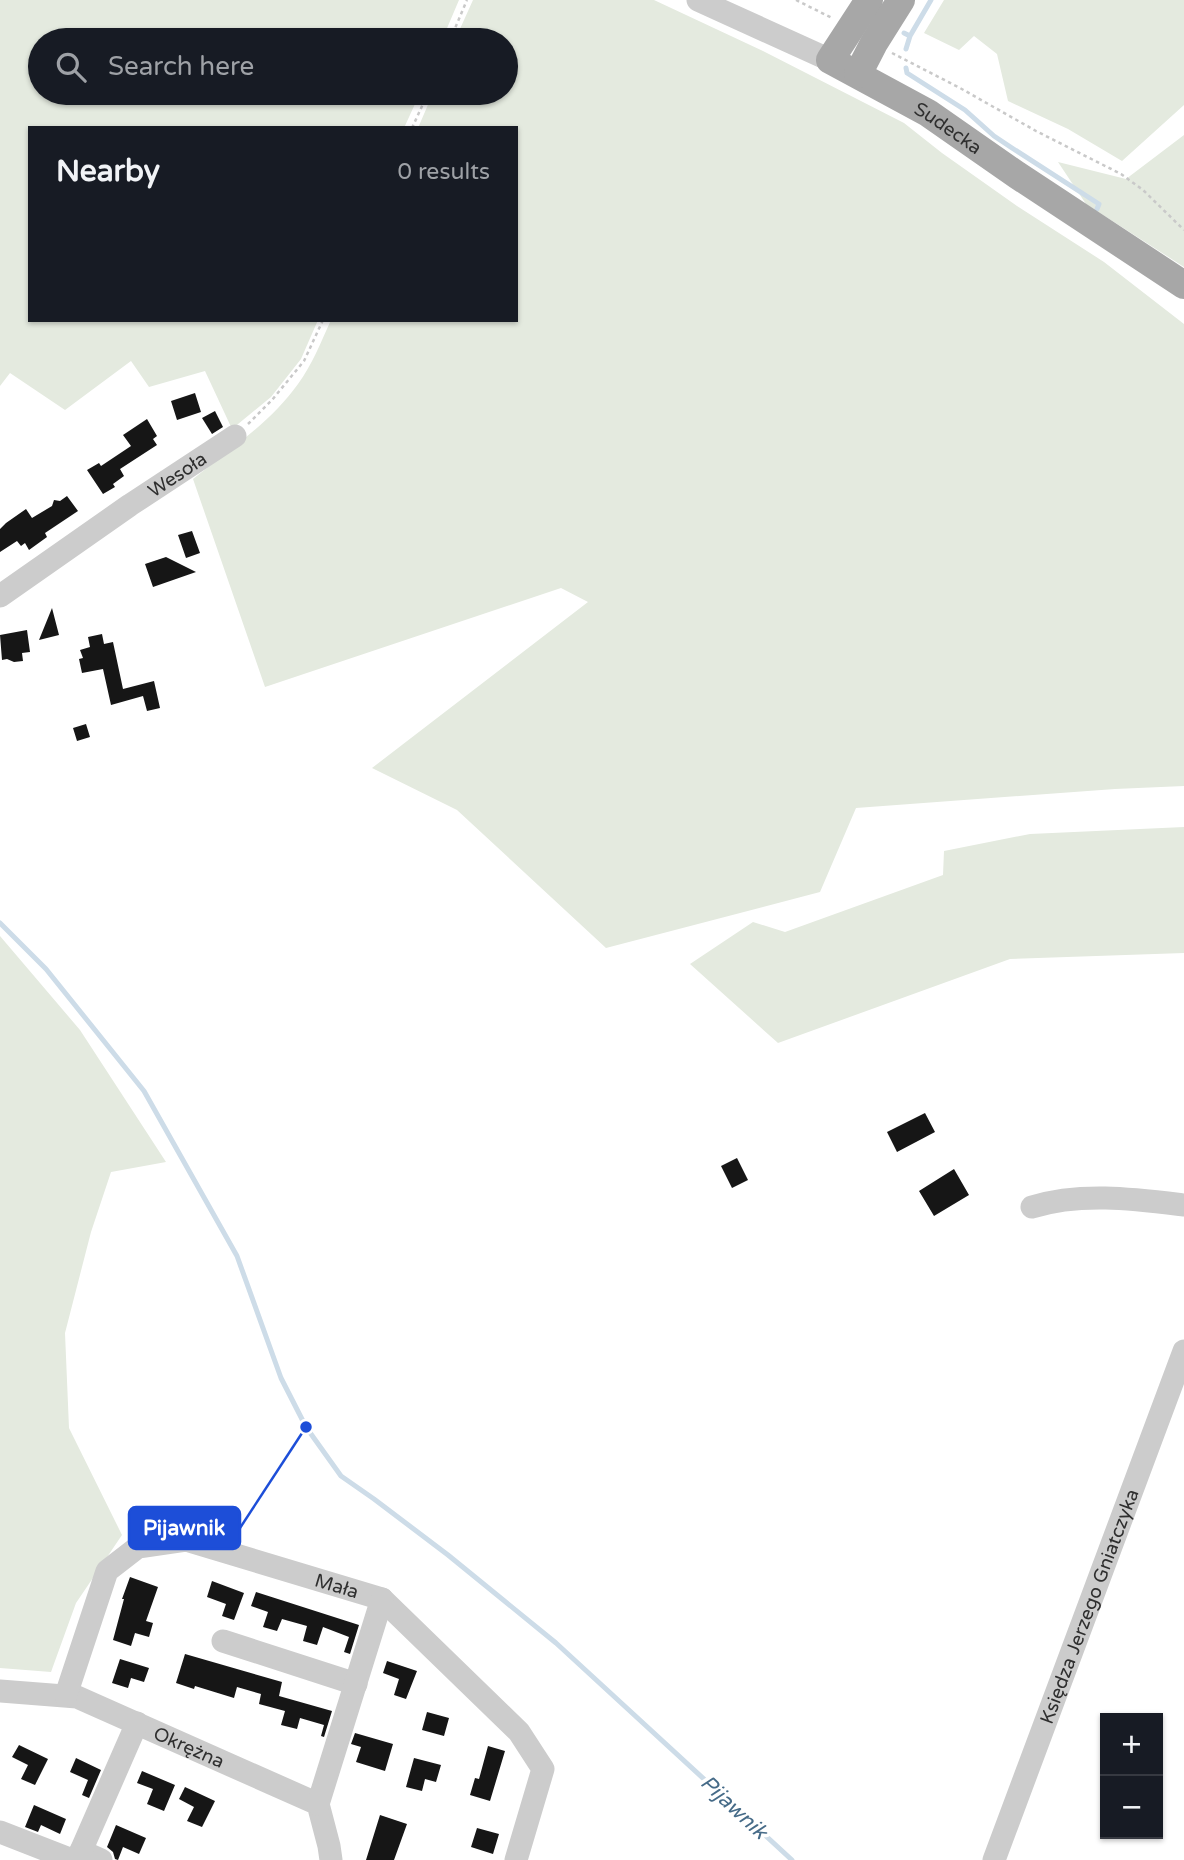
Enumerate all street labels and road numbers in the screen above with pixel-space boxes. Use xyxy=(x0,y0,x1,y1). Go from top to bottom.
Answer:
street label: Sudecka xyxy=(910,98,986,159)
street label: Wesoła xyxy=(144,448,211,502)
street label: Księdza Jerzego Gniatczyka xyxy=(1036,1486,1144,1727)
street label: Mała xyxy=(312,1569,361,1603)
street label: Okrężna xyxy=(150,1722,228,1773)

